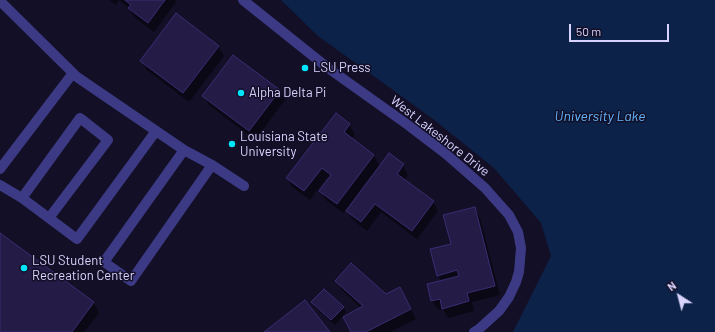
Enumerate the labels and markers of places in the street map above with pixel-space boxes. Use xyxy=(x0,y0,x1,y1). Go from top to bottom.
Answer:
place label: LSU Press xyxy=(313,60,370,76)
marker: LSU Press xyxy=(300,63,310,73)
place label: Alpha Delta Pi xyxy=(249,85,326,101)
marker: Alpha Delta Pi xyxy=(236,88,246,98)
place label: Louisiana State University xyxy=(240,129,328,160)
marker: Louisiana State University xyxy=(227,139,237,149)
place label: LSU Student Recreation Center xyxy=(32,253,134,284)
marker: LSU Student Recreation Center xyxy=(19,263,29,273)

